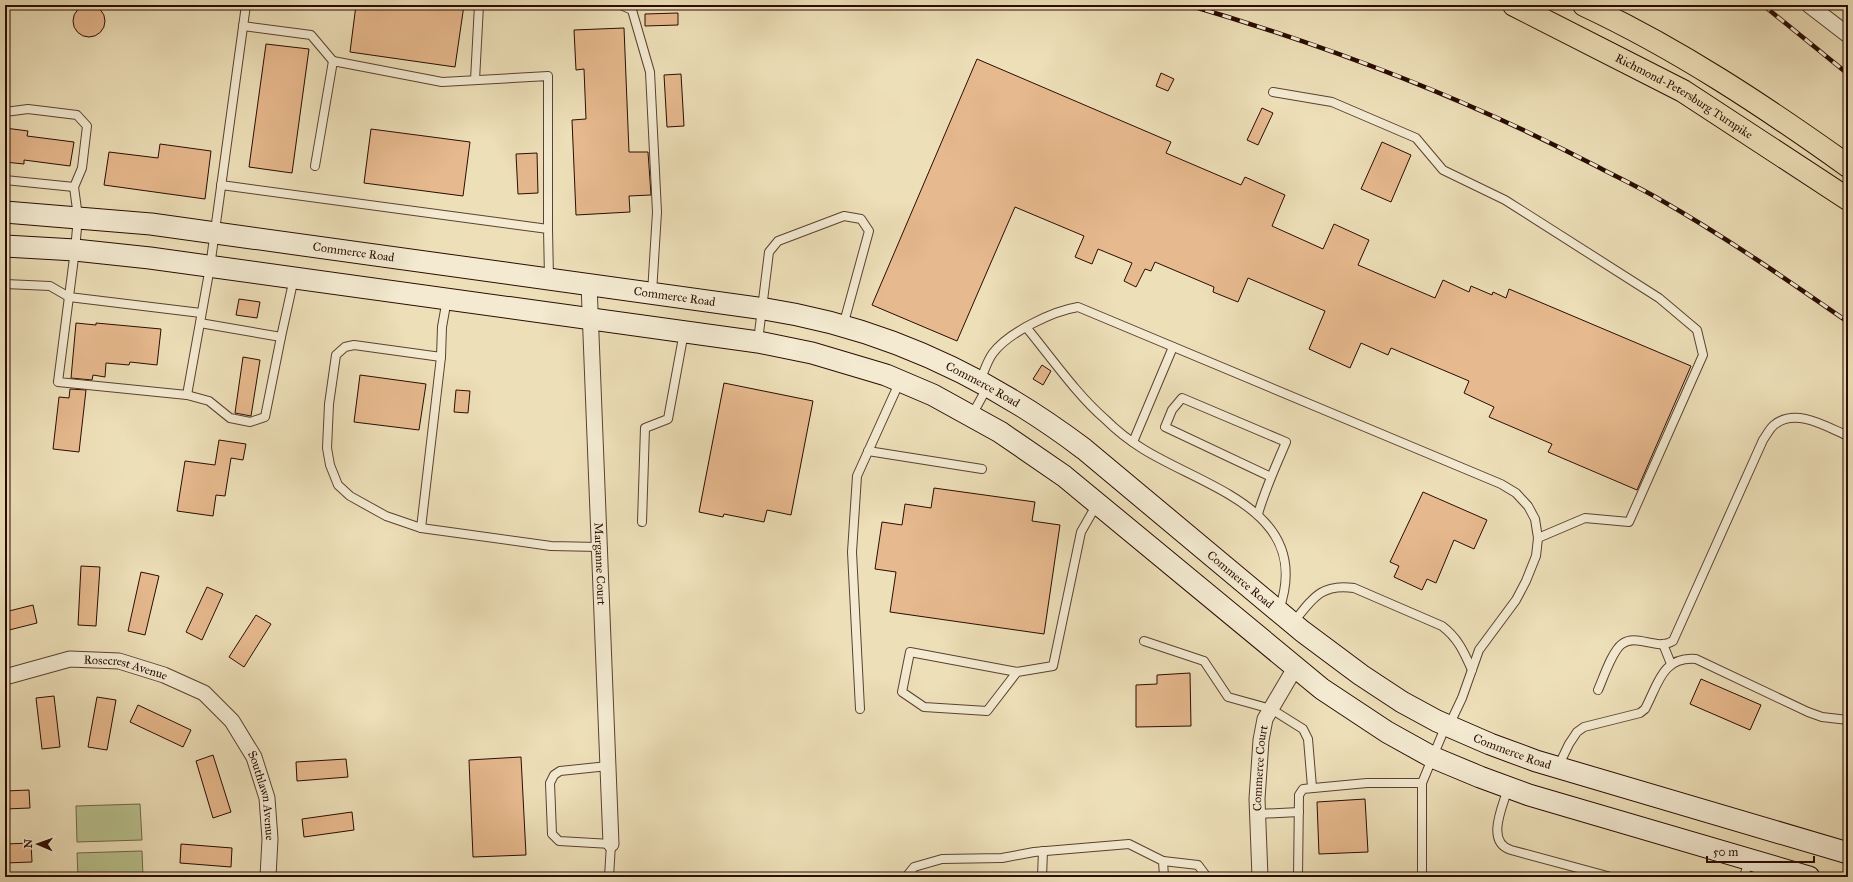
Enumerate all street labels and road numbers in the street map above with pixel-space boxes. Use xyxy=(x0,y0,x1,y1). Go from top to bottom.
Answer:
street label: Richmond-Petersburg Turnpike xyxy=(1613,51,1755,142)
street label: Commerce Road xyxy=(312,239,395,265)
street label: Commerce Road xyxy=(633,284,716,309)
street label: Commerce Road xyxy=(943,359,1022,410)
street label: Marganne Court xyxy=(591,522,609,606)
street label: Commerce Road xyxy=(1204,548,1276,611)
street label: Rosecrest Avenue xyxy=(83,653,170,683)
street label: Commerce Court xyxy=(1250,723,1271,811)
street label: Commerce Road xyxy=(1471,731,1553,772)
street label: Southlawn Avenue xyxy=(245,748,277,841)

